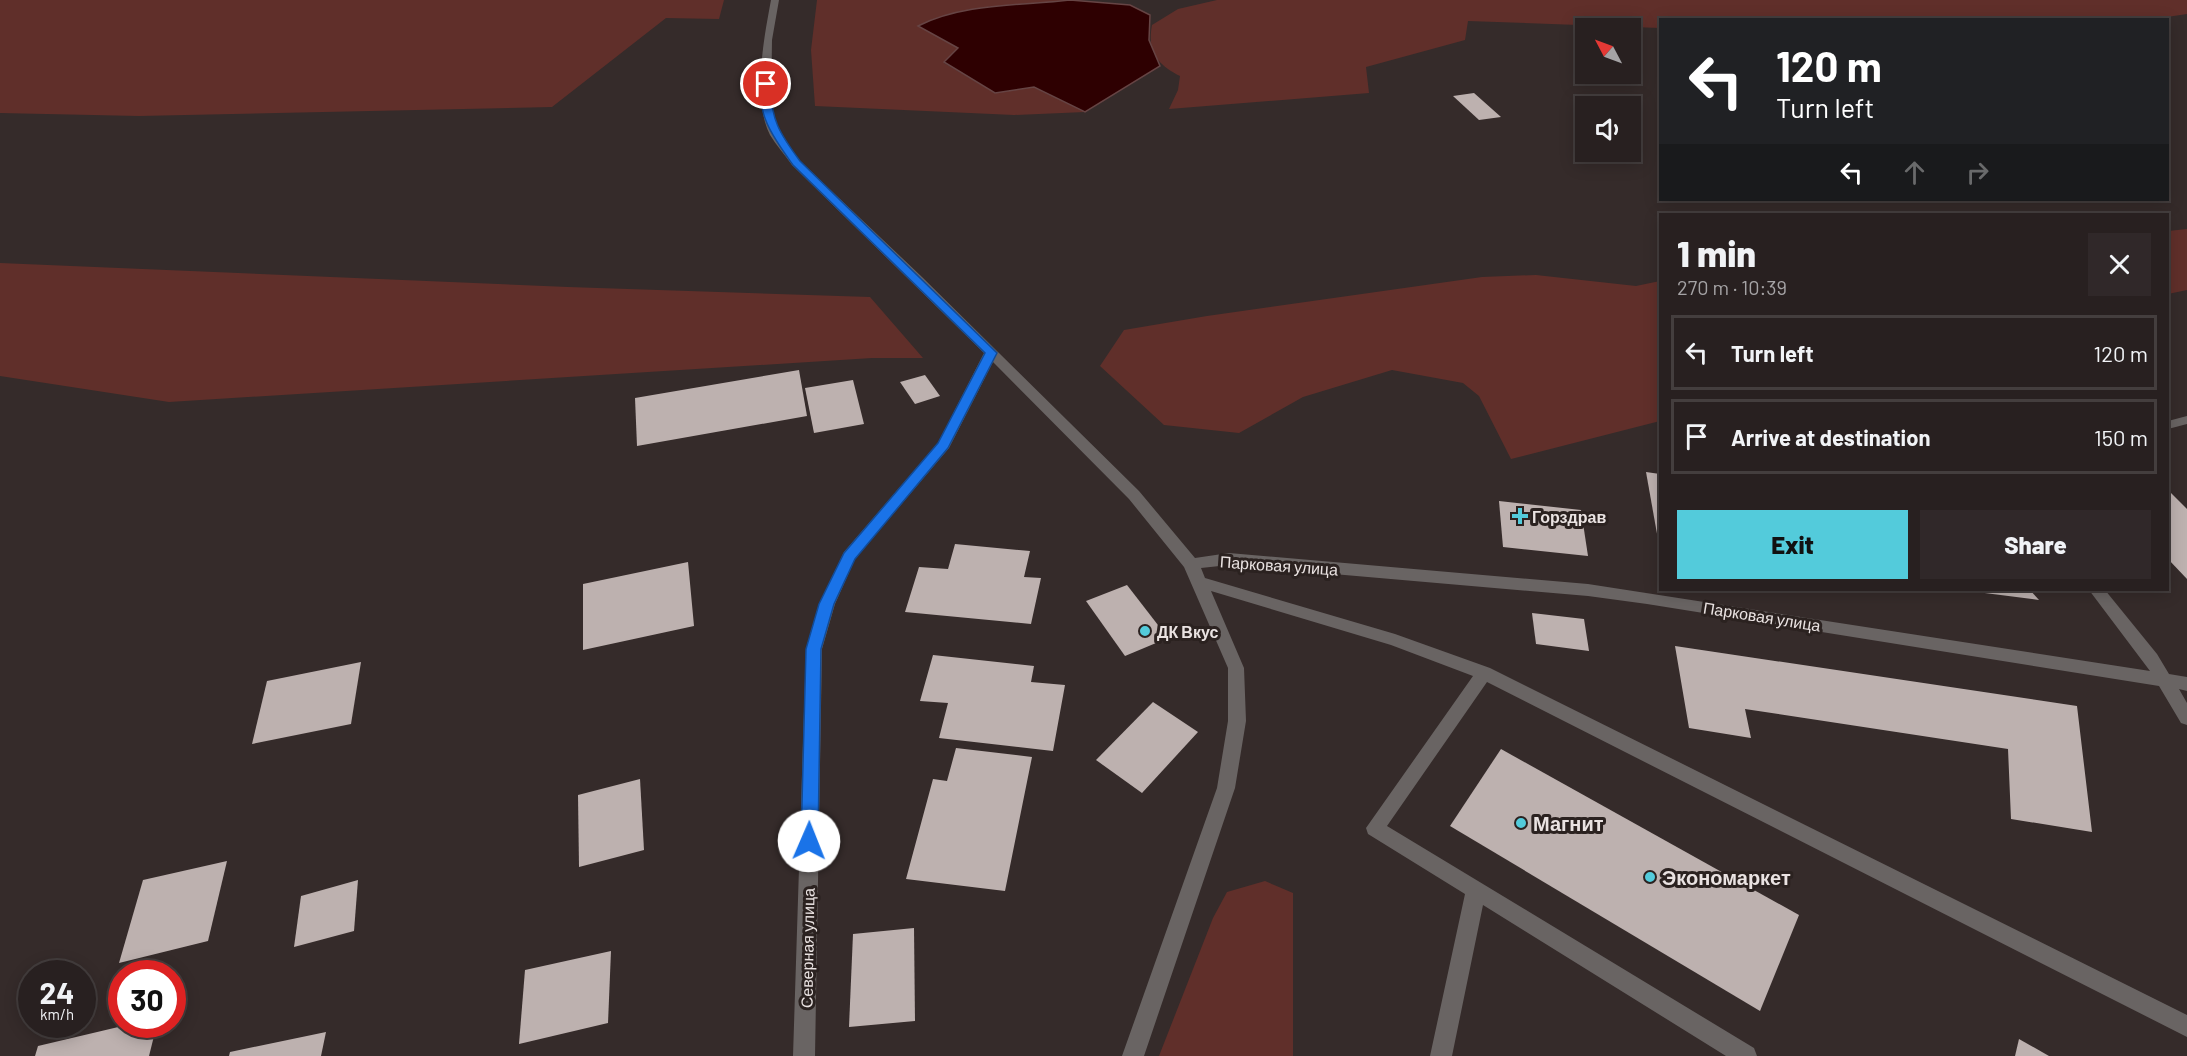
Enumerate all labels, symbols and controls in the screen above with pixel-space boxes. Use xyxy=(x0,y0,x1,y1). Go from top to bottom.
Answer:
north arrow xyxy=(1575,18,1641,84)
map controls xyxy=(1575,18,1641,162)
text: 120 m xyxy=(1776,40,1882,90)
icon: left xyxy=(1677,42,1755,120)
pin xyxy=(740,58,791,109)
icon: arrive xyxy=(749,67,782,100)
text: Turn left xyxy=(1776,91,1874,123)
button: sound xyxy=(1575,96,1641,162)
icon: left xyxy=(1835,156,1868,189)
icon: ahead xyxy=(1898,156,1931,189)
icon: right xyxy=(1961,156,1994,189)
text: 1 min xyxy=(1677,231,1756,274)
button: close xyxy=(2088,233,2151,296)
text: 270 m · 10:39 xyxy=(1677,275,1787,299)
icon: left xyxy=(1680,336,1713,369)
text: Turn left xyxy=(1731,340,1814,366)
text: 120 m xyxy=(2093,340,2148,366)
icon: arrive xyxy=(1680,420,1713,453)
text: Arrive at destination xyxy=(1731,424,1930,450)
text: 150 m xyxy=(2094,424,2148,450)
place label: Горздрав xyxy=(1532,507,1606,526)
marker: Горздрав xyxy=(1513,509,1527,523)
button: Exit xyxy=(1677,510,1908,579)
button: Share xyxy=(1920,510,2151,579)
street label: Парковая улица xyxy=(1219,551,1339,579)
street label: Парковая улица xyxy=(1702,597,1822,635)
place label: ДК Вкус xyxy=(1157,622,1218,641)
marker: ДК Вкус xyxy=(1138,624,1152,638)
position arrow xyxy=(777,809,841,873)
place label: Магнит xyxy=(1533,811,1604,835)
marker: Магнит xyxy=(1514,816,1528,830)
place label: Экономаркет xyxy=(1662,865,1791,889)
marker: Экономаркет xyxy=(1643,870,1657,884)
street label: Северная улица xyxy=(796,888,818,1008)
speed limit sign: 30 xyxy=(108,960,186,1038)
text: 24 xyxy=(40,974,74,1010)
text: km/h xyxy=(40,1005,74,1023)

